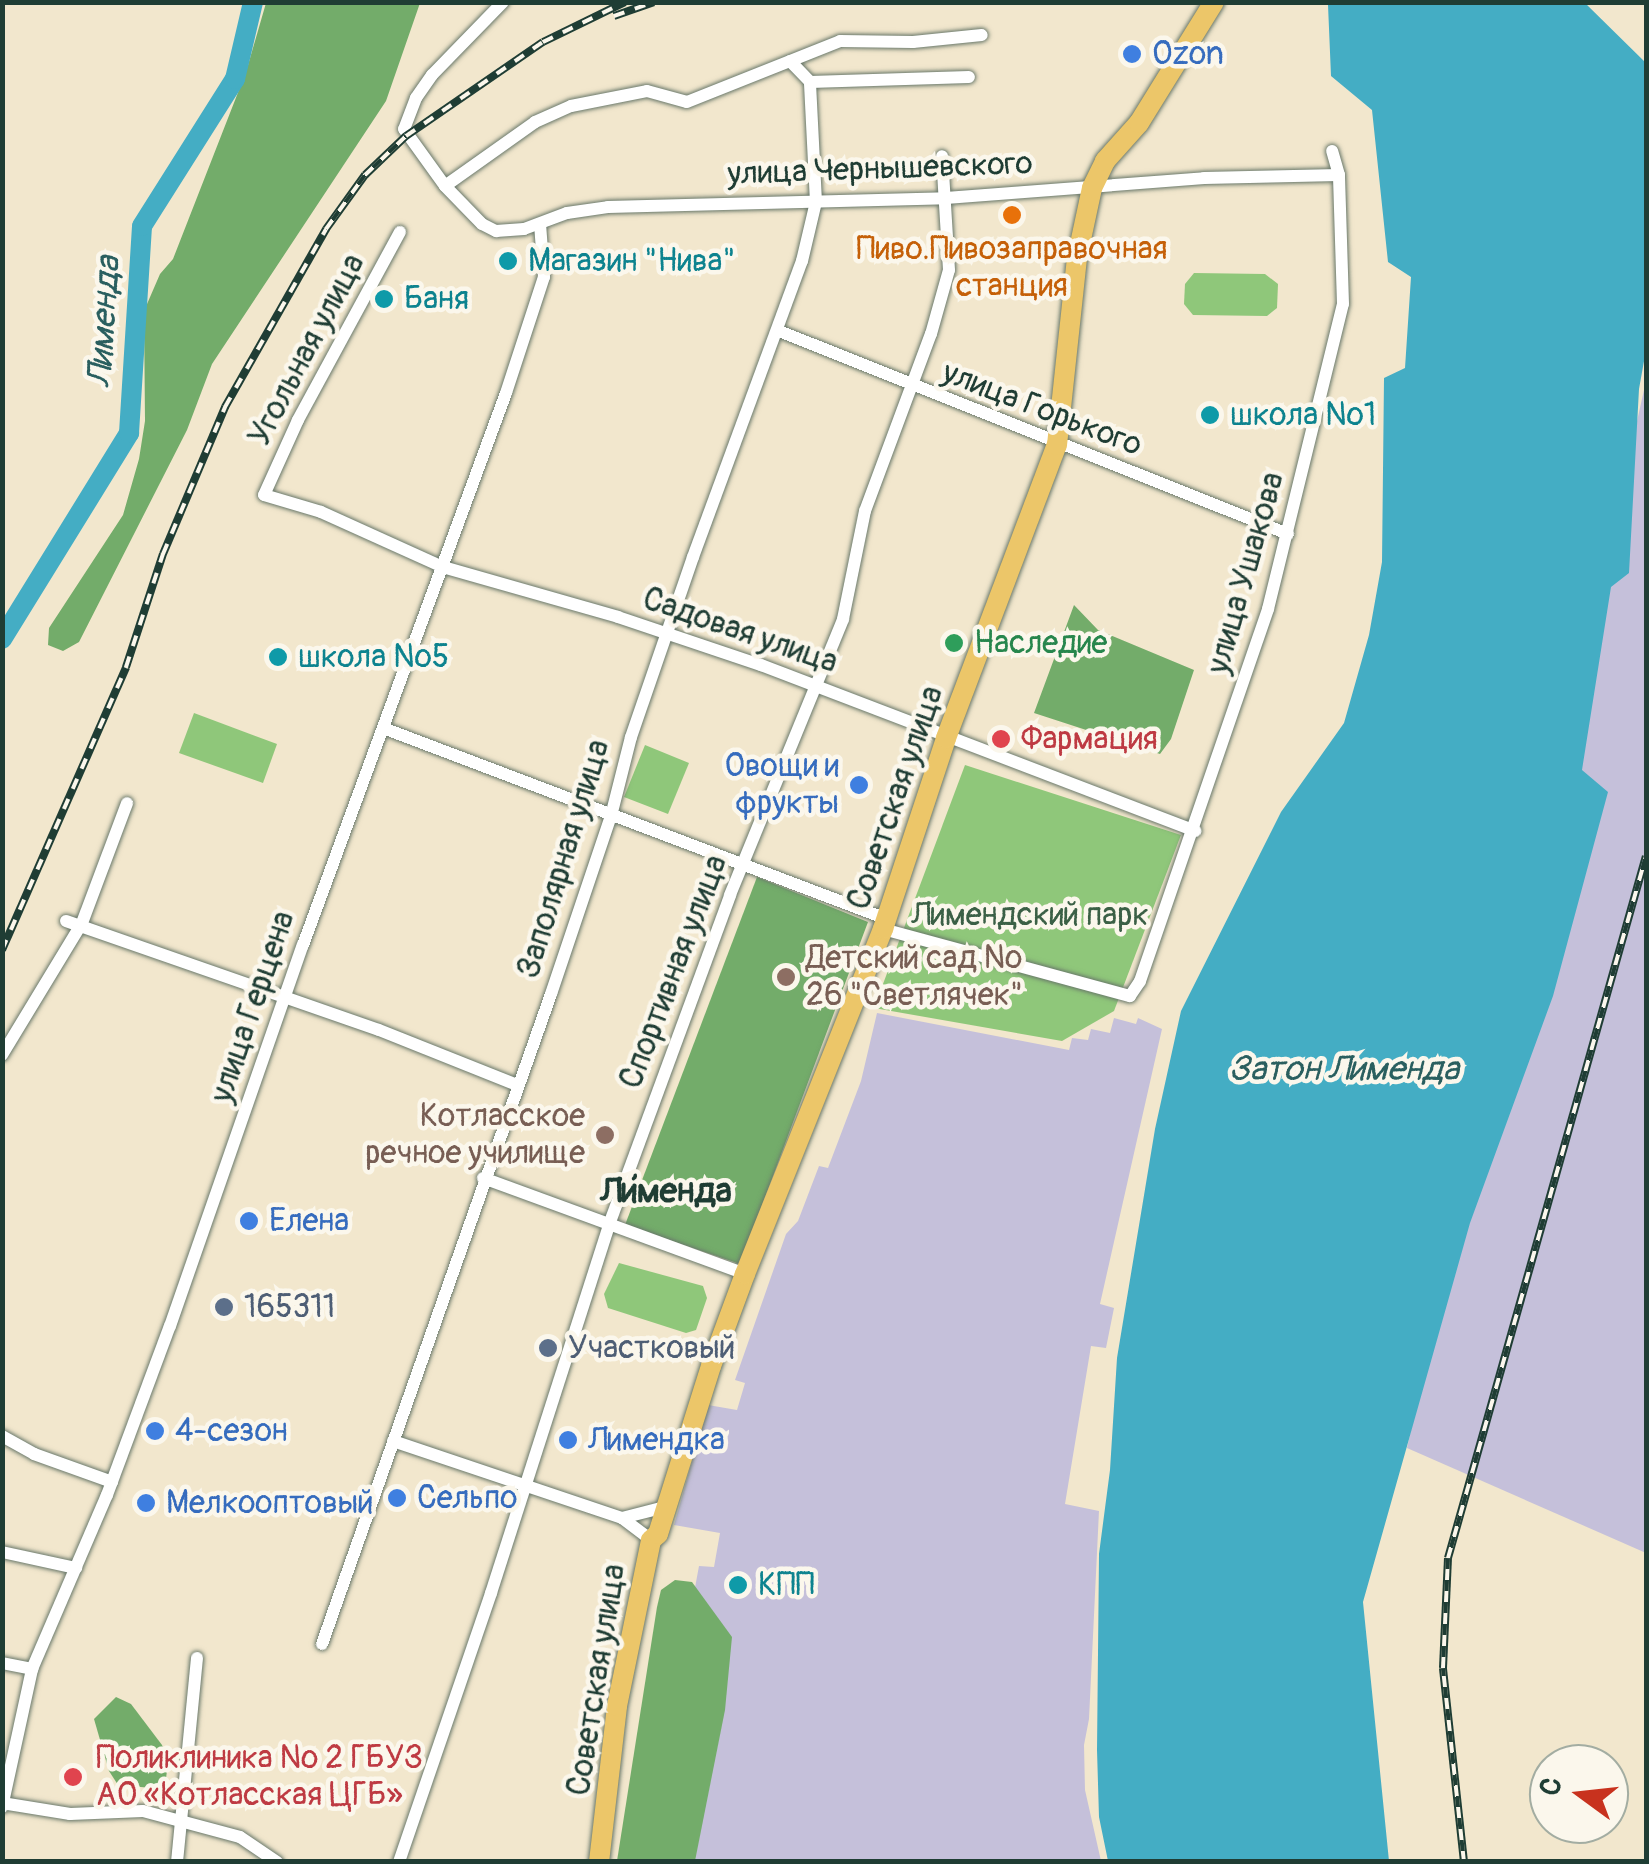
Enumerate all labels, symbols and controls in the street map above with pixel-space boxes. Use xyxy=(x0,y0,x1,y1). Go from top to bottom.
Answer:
place label: Ozon xyxy=(1152,35,1224,73)
marker: Ozon xyxy=(1121,43,1143,65)
street label: улица Чернышевского xyxy=(727,144,1033,194)
marker: Пиво.Пивозаправочная станция xyxy=(1001,204,1023,226)
place label: Пиво.Пивозаправочная станция xyxy=(856,231,1168,306)
place label: Магазин "Нива" xyxy=(528,242,735,280)
street label: Угольная улица xyxy=(240,248,374,452)
marker: Магазин "Нива" xyxy=(497,250,519,272)
water label: Лименда xyxy=(78,255,130,389)
place label: Баня xyxy=(404,280,469,318)
marker: Баня xyxy=(373,288,395,310)
street label: улица Горького xyxy=(937,353,1147,465)
place label: школа №1 xyxy=(1230,396,1376,434)
marker: школа №1 xyxy=(1199,404,1221,426)
street label: улица Ушакова xyxy=(1199,468,1293,678)
street label: Садовая улица xyxy=(638,580,842,682)
place label: Наследие xyxy=(974,624,1107,662)
marker: Наследие xyxy=(943,632,965,654)
place label: школа №5 xyxy=(298,638,449,676)
marker: школа №5 xyxy=(267,646,289,668)
street label: Советская улица xyxy=(840,681,952,915)
place label: Фармация xyxy=(1021,720,1158,758)
marker: Фармация xyxy=(990,728,1012,750)
street label: Заполярная улица xyxy=(510,735,618,983)
place label: Овощи и фрукты xyxy=(724,748,839,823)
marker: Овощи и фрукты xyxy=(848,774,870,796)
street label: Спортивная улица xyxy=(612,850,736,1094)
park label: Лимендский парк xyxy=(911,896,1149,934)
street label: улица Герцена xyxy=(202,906,304,1108)
place label: Детский сад № 26 "Светлячек" xyxy=(806,940,1023,1015)
marker: Детский сад № 26 "Светлячек" xyxy=(775,966,797,988)
water label: Затон Лименда xyxy=(1229,1048,1459,1090)
place label: Котласское речное училище xyxy=(365,1098,585,1173)
marker: Котласское речное училище xyxy=(594,1124,616,1146)
district label: Ли́менда xyxy=(600,1170,732,1212)
place label: Елена xyxy=(269,1202,349,1240)
marker: Елена xyxy=(238,1210,260,1232)
place label: 165311 xyxy=(244,1288,335,1326)
marker: 165311 xyxy=(213,1296,235,1318)
place label: Участковый xyxy=(568,1329,735,1367)
marker: Участковый xyxy=(537,1337,559,1359)
place label: 4-сезон xyxy=(175,1412,288,1450)
marker: 4-сезон xyxy=(144,1420,166,1442)
place label: Лимендка xyxy=(588,1421,725,1459)
marker: Лимендка xyxy=(557,1429,579,1451)
place label: Сельпо xyxy=(417,1479,518,1517)
place label: Мелкооптовый xyxy=(166,1484,374,1522)
marker: Сельпо xyxy=(386,1487,408,1509)
marker: Мелкооптовый xyxy=(135,1492,157,1514)
street label: Советская улица xyxy=(560,1562,634,1798)
place label: КПП xyxy=(758,1566,815,1604)
marker: КПП xyxy=(727,1574,749,1596)
place label: Поликлиника № 2 ГБУЗ АО «Котласская ЦГБ» xyxy=(96,1740,423,1815)
north arrow xyxy=(1529,1744,1629,1844)
marker: Поликлиника № 2 ГБУЗ АО «Котласская ЦГБ» xyxy=(60,1764,86,1790)
text: С xyxy=(1532,1774,1571,1799)

